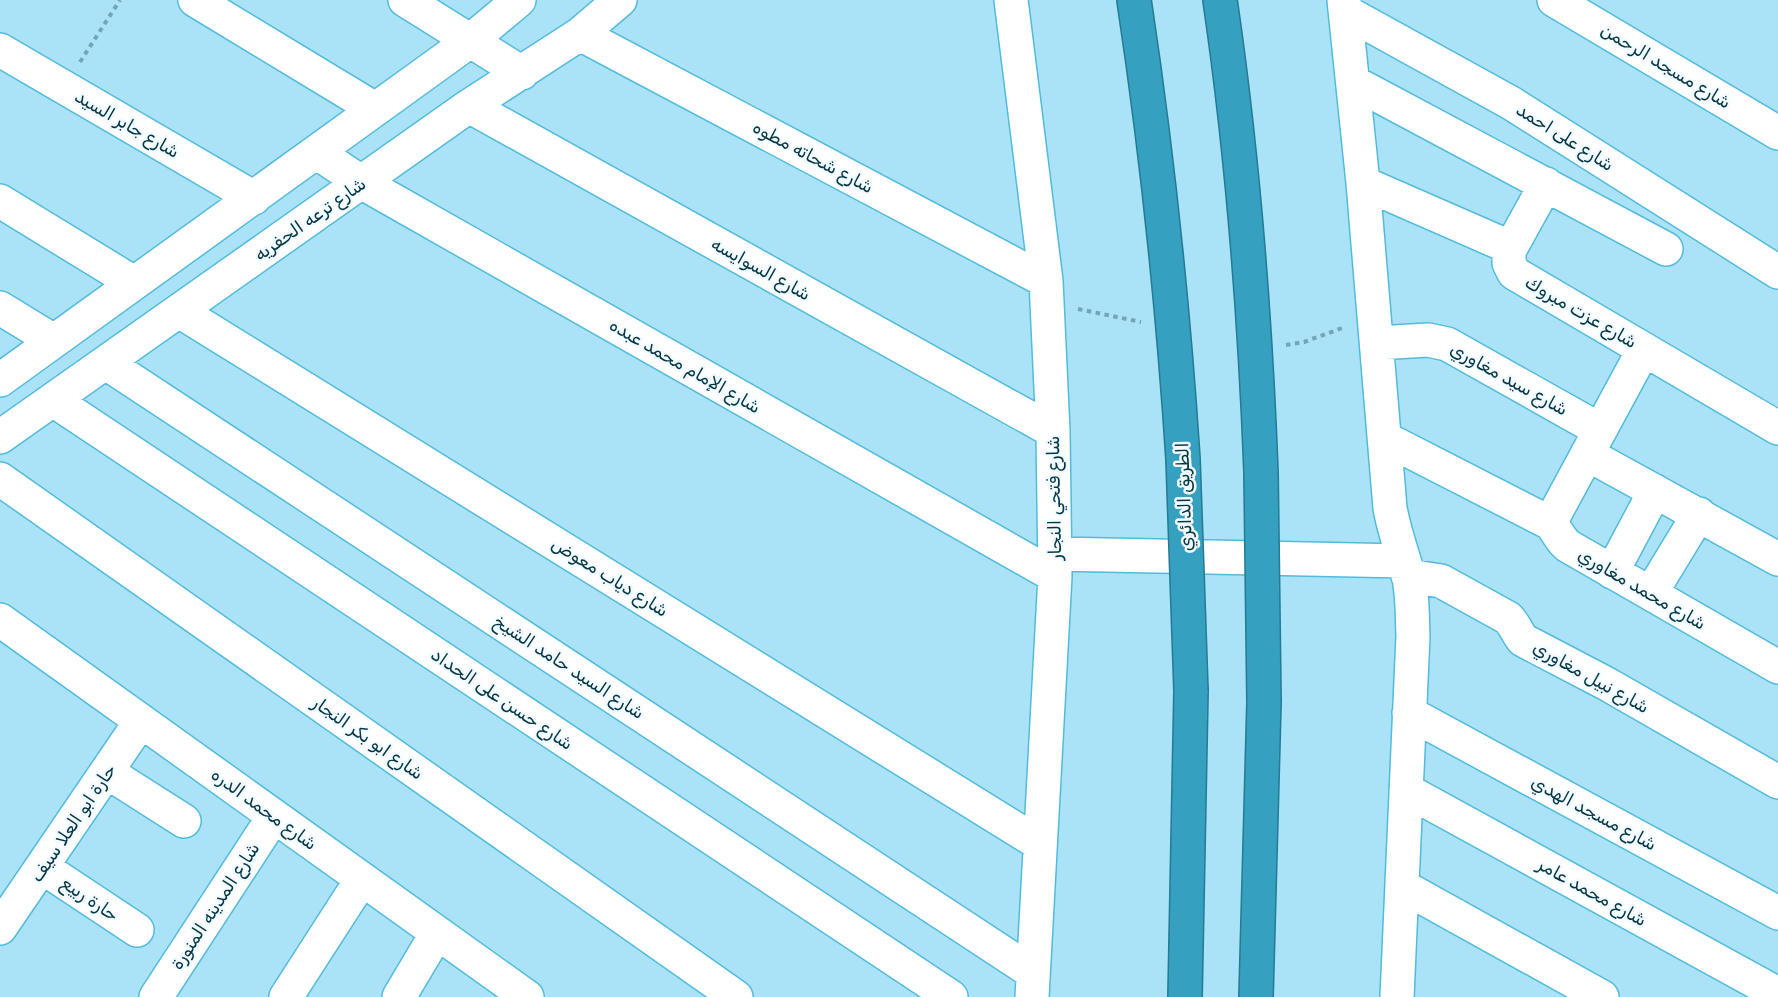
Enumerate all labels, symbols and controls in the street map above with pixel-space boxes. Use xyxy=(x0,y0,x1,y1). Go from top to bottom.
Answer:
street label: شارع مسجد الرحمن xyxy=(1597,19,1735,114)
street label: شارع جابر السيد xyxy=(70,85,183,164)
street label: شارع على احمد xyxy=(1512,98,1618,177)
street label: شارع شحاته مطوه xyxy=(748,116,877,199)
street label: شارع ترعه الحفريه xyxy=(250,172,371,266)
street label: شارع السوايسه xyxy=(707,233,815,306)
street label: شارع عزت مبروك xyxy=(1521,271,1641,354)
street label: شارع الإمام محمد عبده xyxy=(605,314,765,419)
street label: شارع سيد مغاوري xyxy=(1446,338,1572,421)
street label: شارع فتحي النجار xyxy=(1042,435,1068,562)
street label: الطريق الدائري xyxy=(1171,442,1198,552)
street label: شارع دياب معوض xyxy=(547,532,673,623)
street label: شارع محمد مغاوري xyxy=(1573,543,1710,635)
street label: شارع السيد حامد الشيخ xyxy=(488,610,648,726)
street label: شارع نبيل مغاوري xyxy=(1529,636,1653,719)
street label: شارع حسن على الحداد xyxy=(426,643,577,756)
street label: شارع ابو بكر النجار xyxy=(307,691,428,785)
street label: حارة ابو العلا سيف xyxy=(25,760,121,886)
street label: شارع محمد الدره xyxy=(206,763,321,856)
street label: شارع مسجد الهدي xyxy=(1527,771,1661,856)
street label: شارع المدينه المنورة xyxy=(166,838,265,974)
street label: شارع محمد عامر xyxy=(1532,852,1651,932)
street label: حارة ربيع xyxy=(56,872,123,928)

